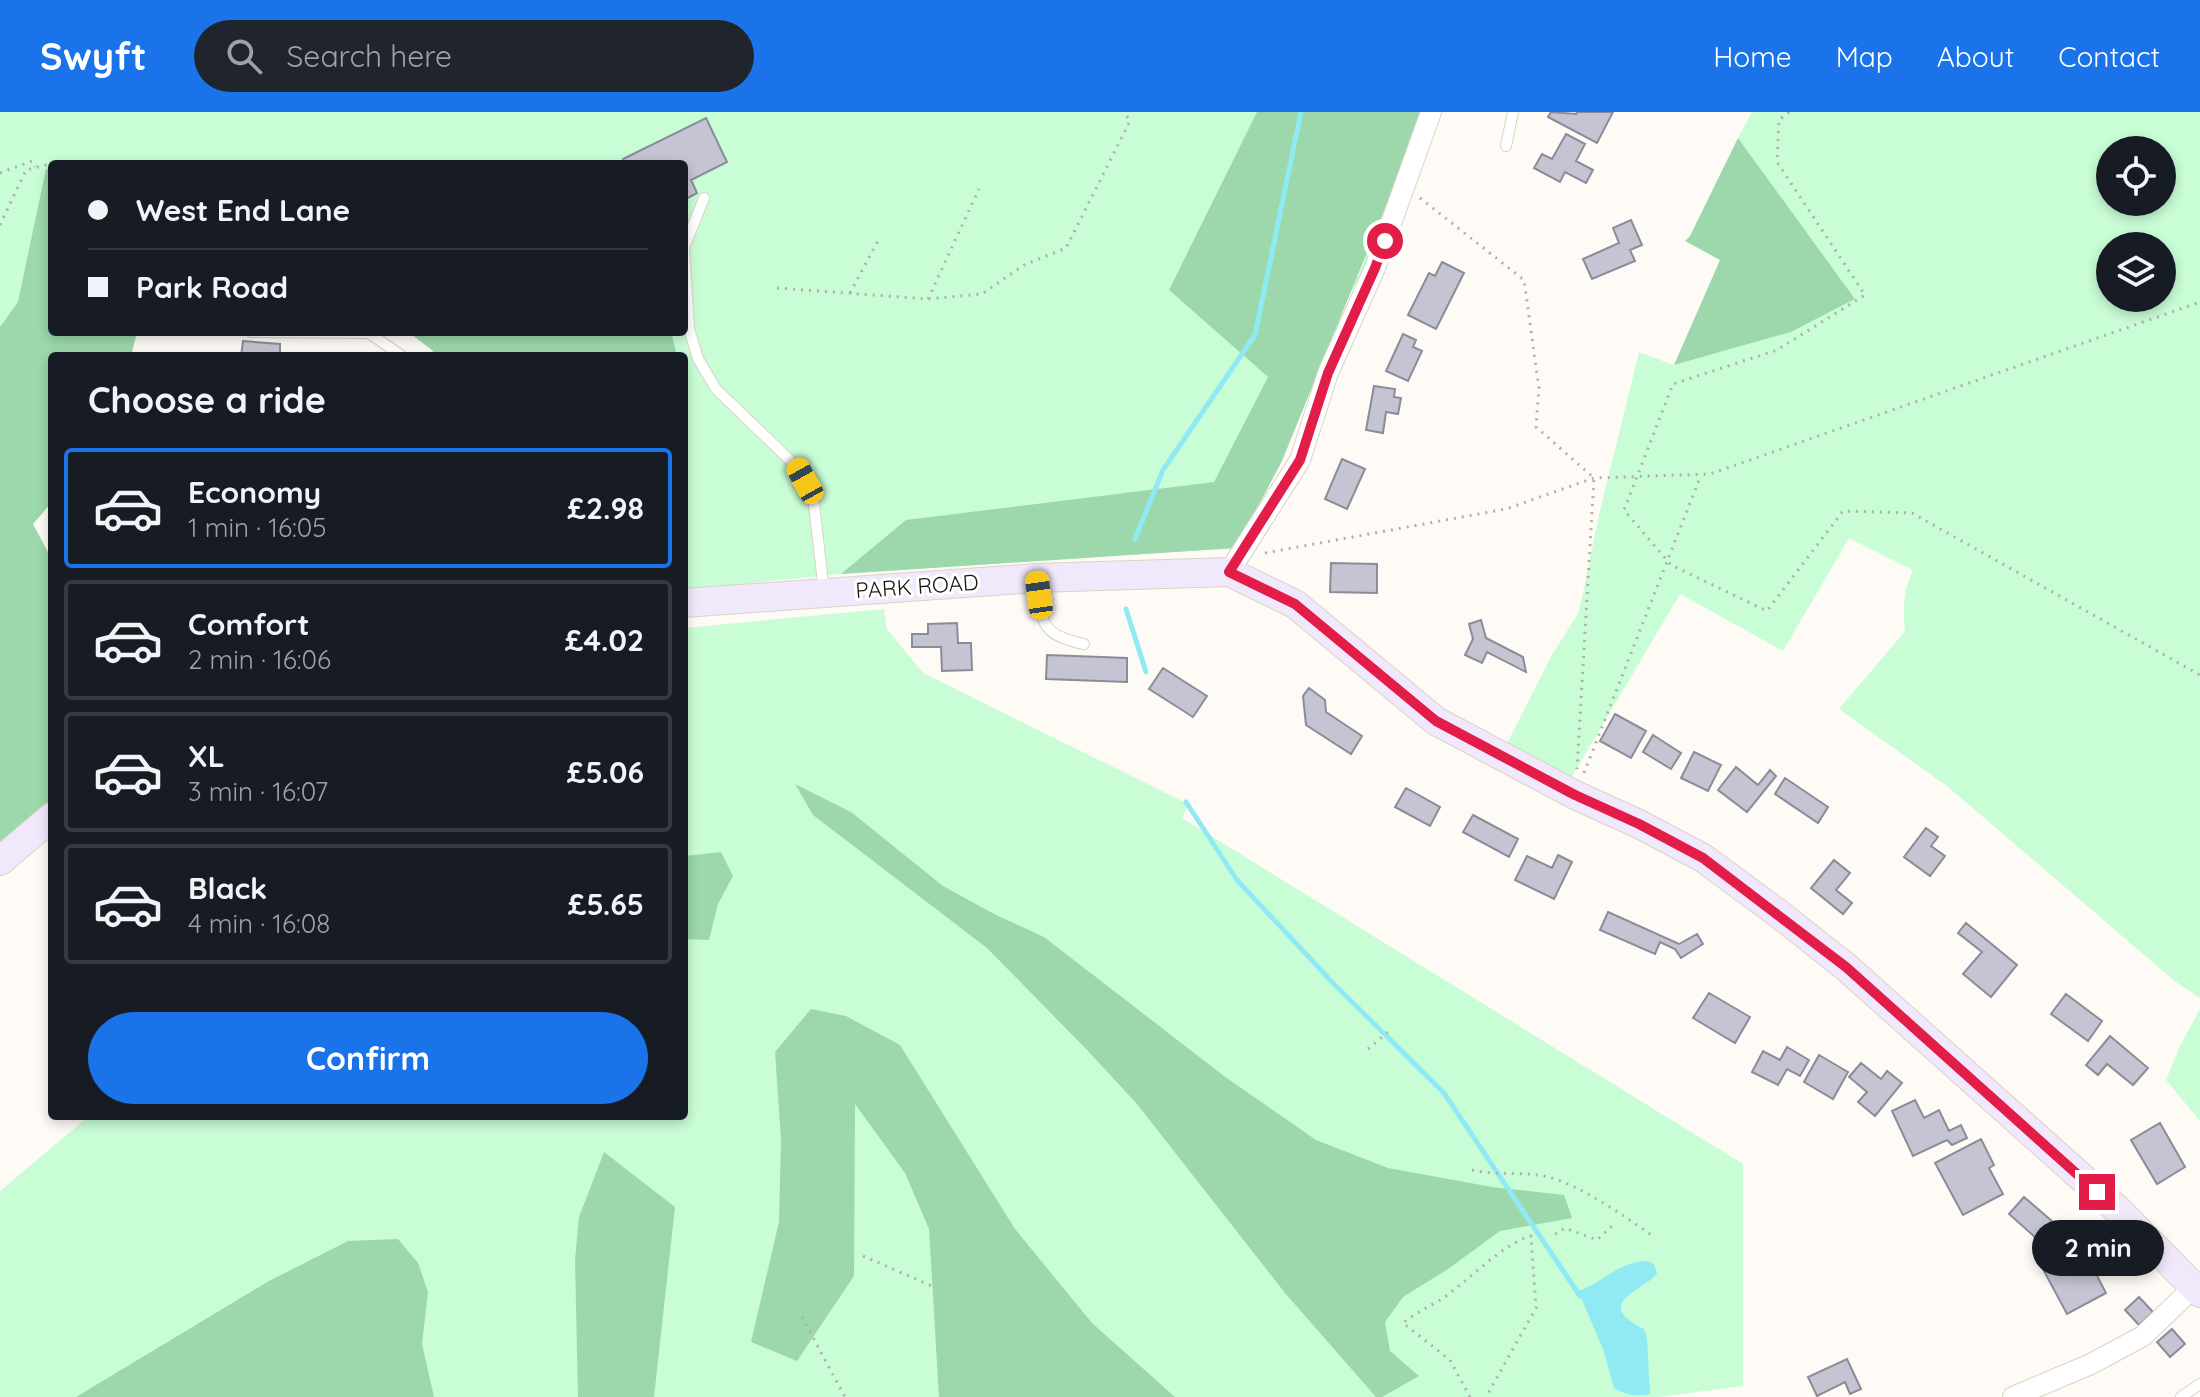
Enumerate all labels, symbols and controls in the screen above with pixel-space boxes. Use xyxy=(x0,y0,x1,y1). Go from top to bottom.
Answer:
search box xyxy=(194,20,754,92)
text: Swyft xyxy=(40,32,146,80)
icon: search xyxy=(222,34,266,78)
text: Search here xyxy=(286,37,452,75)
text: Home xyxy=(1713,39,1792,74)
text: Map xyxy=(1836,39,1893,74)
text: About xyxy=(1937,39,2014,74)
text: Contact xyxy=(2058,39,2160,74)
map controls xyxy=(2096,136,2176,312)
button: locate xyxy=(2096,136,2176,216)
text: West End Lane xyxy=(136,191,350,229)
route start xyxy=(1367,223,1403,259)
button: layers xyxy=(2096,232,2176,312)
text: Park Road xyxy=(136,268,288,306)
text: Choose a ride xyxy=(88,377,326,422)
car xyxy=(783,454,827,508)
icon: car xyxy=(92,472,164,544)
text: Economy xyxy=(188,473,321,511)
text: £2.98 xyxy=(567,489,644,527)
text: 1 min · 16:05 xyxy=(188,511,326,544)
street label: PARK ROAD xyxy=(854,568,980,604)
car xyxy=(1024,570,1054,620)
icon: car xyxy=(92,604,164,676)
text: Comfort xyxy=(188,605,309,643)
text: £4.02 xyxy=(565,621,644,659)
text: 2 min · 16:06 xyxy=(188,643,331,676)
icon: car xyxy=(92,736,164,808)
text: XL xyxy=(188,737,225,775)
text: £5.06 xyxy=(567,753,644,791)
text: 3 min · 16:07 xyxy=(188,775,328,808)
icon: car xyxy=(92,868,164,940)
text: Black xyxy=(188,869,267,907)
text: £5.65 xyxy=(568,885,644,923)
text: 4 min · 16:08 xyxy=(188,907,330,940)
button: Confirm xyxy=(88,1012,648,1104)
route end xyxy=(2079,1174,2115,1210)
callout: 2 min xyxy=(2031,1220,2163,1276)
text: 2 min xyxy=(2064,1231,2132,1264)

